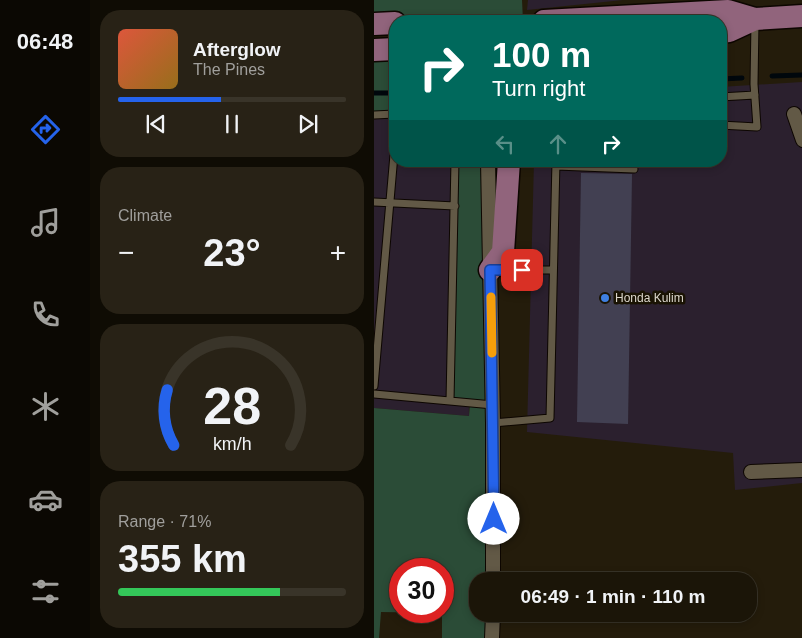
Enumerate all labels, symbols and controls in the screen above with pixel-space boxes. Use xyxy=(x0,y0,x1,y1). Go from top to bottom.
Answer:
text: 06:48 xyxy=(17,29,73,54)
icon: right xyxy=(409,35,474,100)
text: 100 m xyxy=(492,35,591,74)
text: Afterglow xyxy=(193,39,281,60)
text: The Pines xyxy=(193,61,265,78)
text: Turn right xyxy=(492,76,585,101)
icon: previous xyxy=(142,110,170,138)
icon: pause xyxy=(218,110,246,138)
icon: next xyxy=(294,110,322,138)
icon: directions xyxy=(28,112,63,147)
icon: left xyxy=(491,130,519,158)
icon: ahead xyxy=(544,130,572,158)
icon: right xyxy=(597,130,625,158)
icon: music xyxy=(28,205,63,240)
text: Climate xyxy=(118,207,172,224)
text: 23° xyxy=(203,232,261,274)
text: − xyxy=(118,237,134,268)
text: + xyxy=(330,237,346,268)
pin xyxy=(501,249,543,291)
icon: arrive xyxy=(508,256,536,284)
place label: Honda Kulim xyxy=(615,291,684,305)
marker: Honda Kulim xyxy=(599,292,611,304)
icon: phone xyxy=(28,297,63,332)
text: 28 xyxy=(203,377,261,435)
icon: climate xyxy=(28,389,63,424)
text: km/h xyxy=(213,434,251,454)
icon: car xyxy=(28,482,63,517)
position arrow xyxy=(467,492,519,544)
text: Range · 71% xyxy=(118,513,211,530)
text: 355 km xyxy=(118,538,247,580)
speed limit sign: 30 xyxy=(389,558,454,623)
icon: filters xyxy=(28,574,63,609)
text: 06:49 · 1 min · 110 m xyxy=(521,586,705,607)

